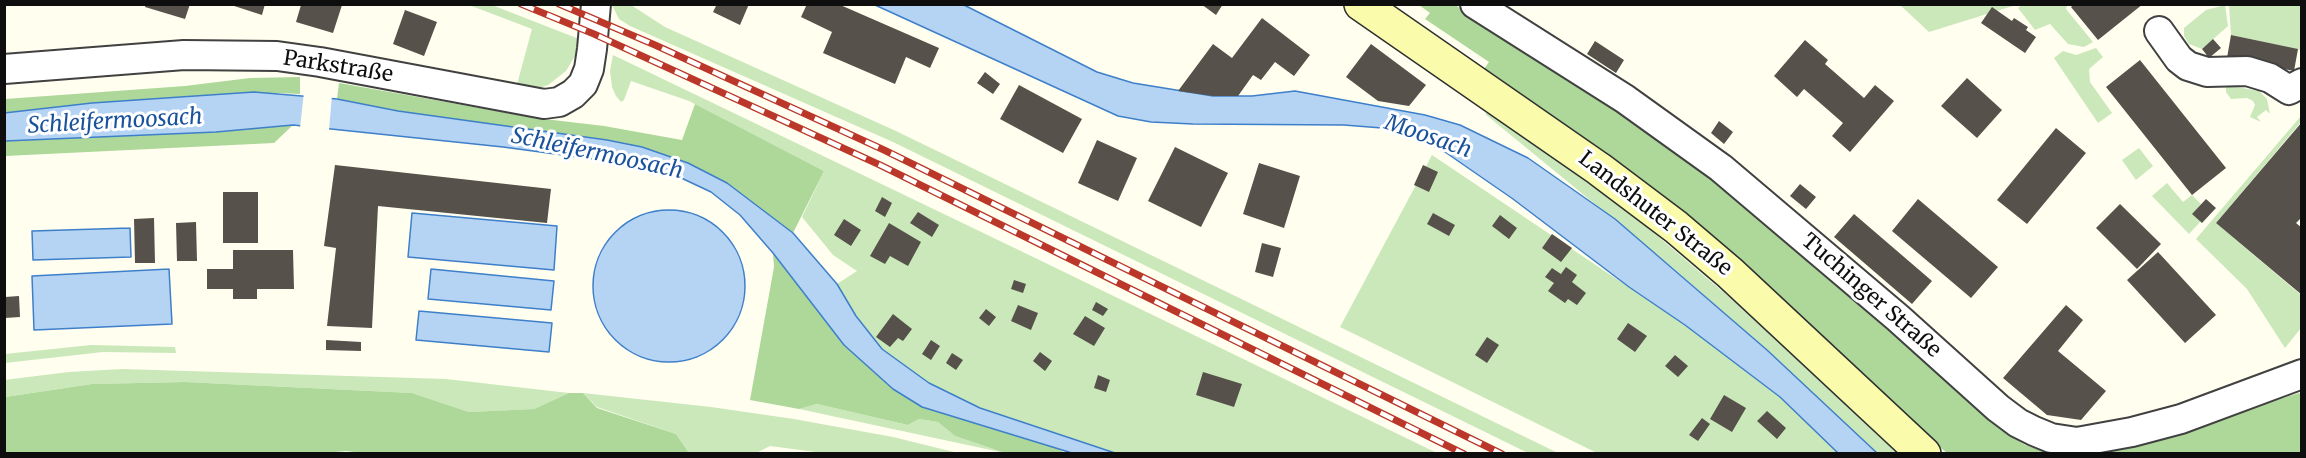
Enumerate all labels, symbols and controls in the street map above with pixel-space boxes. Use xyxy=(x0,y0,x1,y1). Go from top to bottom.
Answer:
street label: Parkstraße xyxy=(281,46,395,88)
water label: Schleifermoosach xyxy=(27,104,203,140)
water label: Moosach xyxy=(1381,110,1475,164)
water label: Schleifermoosach xyxy=(509,123,685,185)
street label: Landshuter Straße xyxy=(1574,146,1736,282)
street label: Tuchinger Straße xyxy=(1796,229,1946,363)

